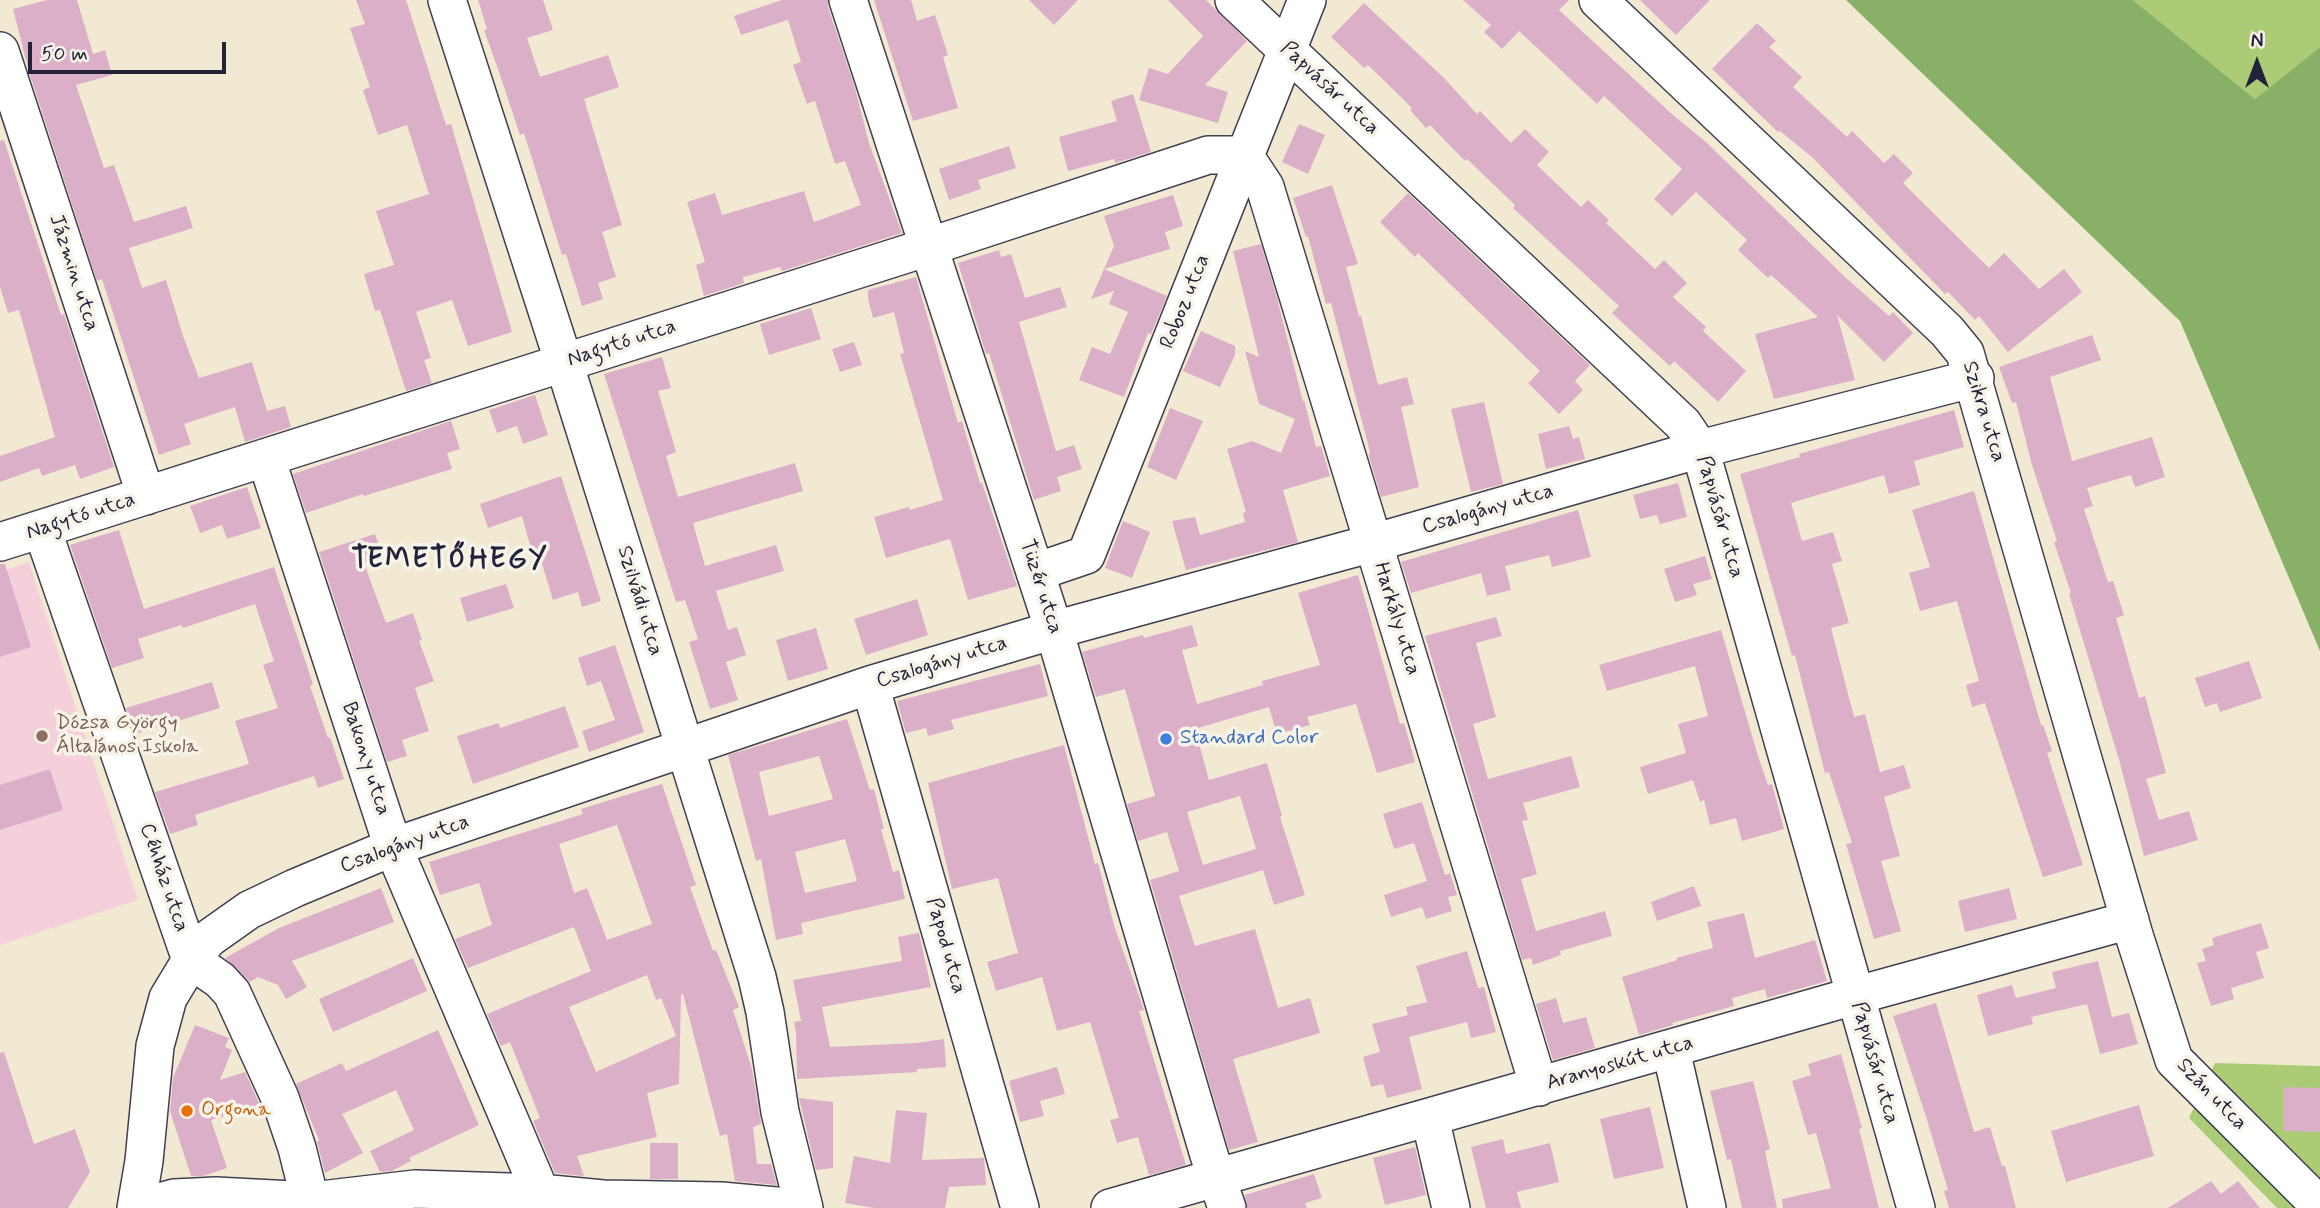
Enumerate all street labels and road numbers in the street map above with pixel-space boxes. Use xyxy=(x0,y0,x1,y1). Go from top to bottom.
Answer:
street label: Papvásár utca xyxy=(1274,37,1384,141)
street label: Jázmin utca xyxy=(42,212,104,334)
street label: Roboz utca xyxy=(1156,251,1216,353)
street label: Nagytó utca xyxy=(564,315,680,373)
street label: Szikra utca xyxy=(1956,359,2010,465)
street label: Papvásár utca xyxy=(1690,453,1748,581)
street label: Csalogány utca xyxy=(1419,479,1557,541)
street label: Nagytó utca xyxy=(23,488,139,546)
street label: Tüzér utca xyxy=(1013,537,1067,637)
street label: Szilvádi utca xyxy=(610,543,668,659)
street label: Harkály utca xyxy=(1367,559,1425,679)
street label: Csalogány utca xyxy=(873,631,1011,695)
street label: Bakony utca xyxy=(335,699,395,819)
street label: Csalogány utca xyxy=(337,810,473,880)
street label: Céhház utca xyxy=(133,820,193,936)
street label: Papod utca xyxy=(919,895,971,997)
street label: Papvásár utca xyxy=(1845,999,1903,1127)
street label: Aranyoskút utca xyxy=(1544,1031,1696,1097)
street label: Szán utca xyxy=(2170,1054,2252,1136)

